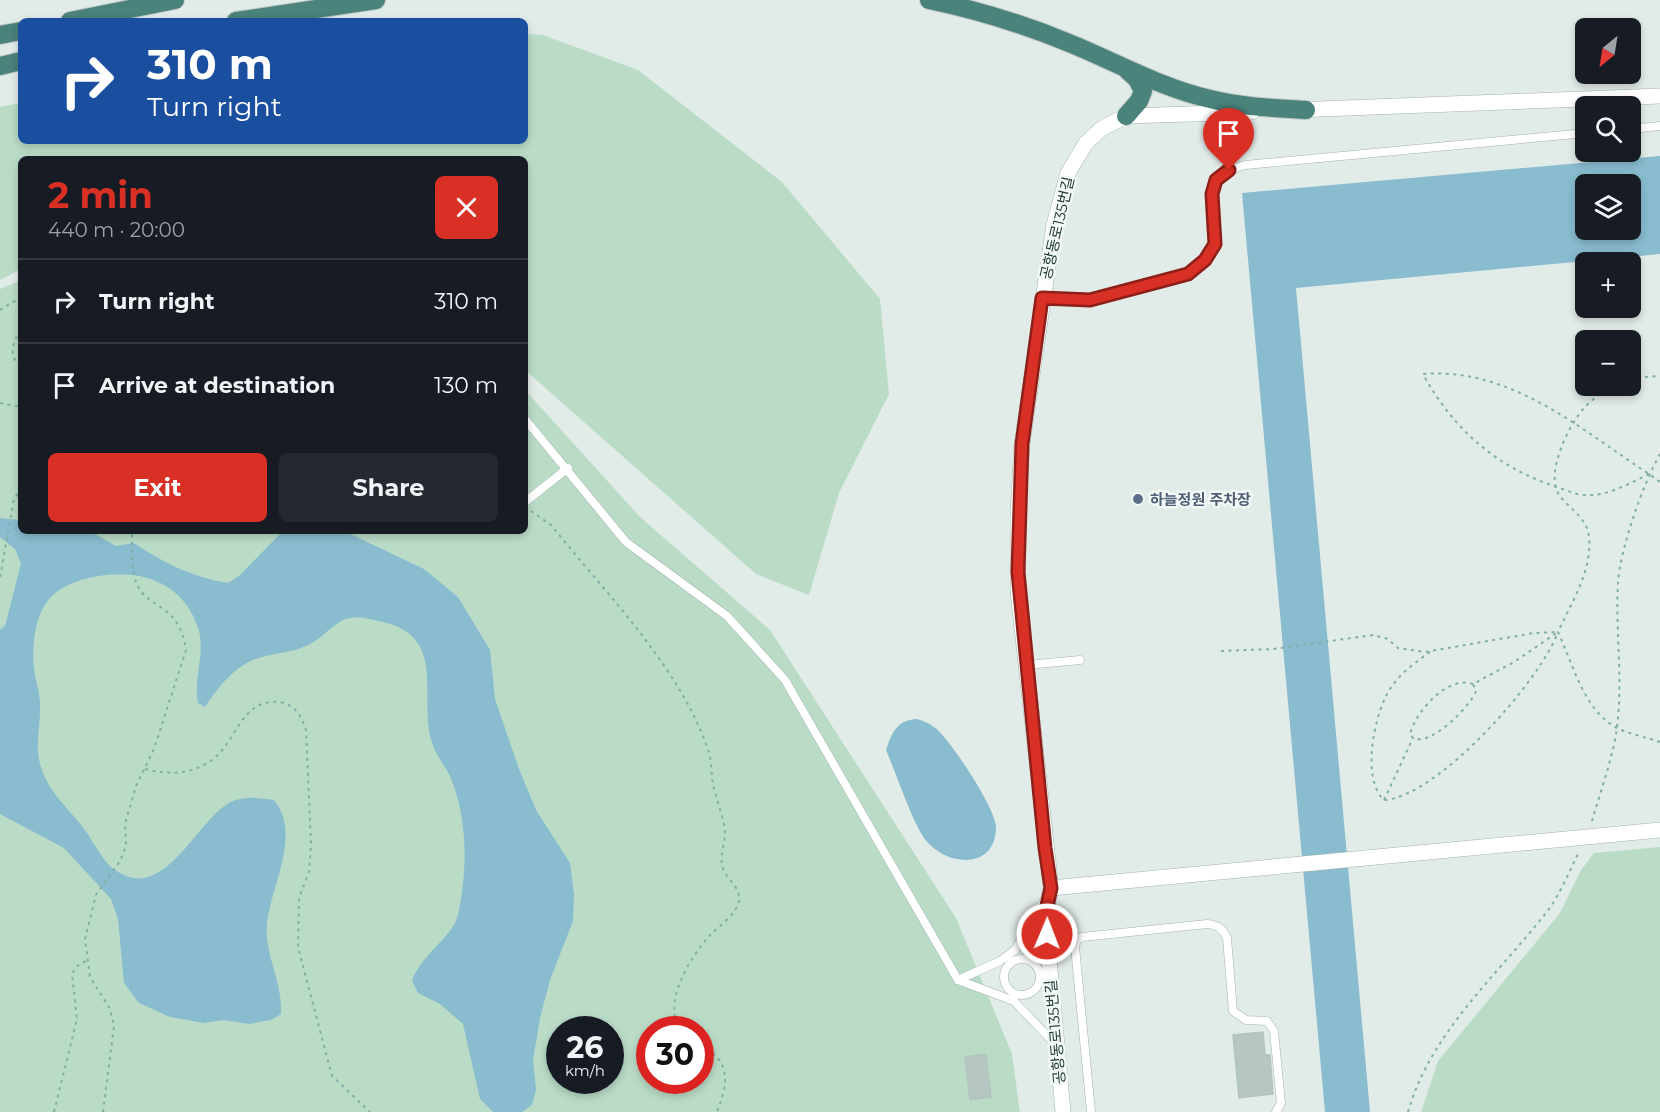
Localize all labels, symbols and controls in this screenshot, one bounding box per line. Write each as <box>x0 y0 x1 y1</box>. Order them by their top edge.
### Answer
north arrow <box>1575 18 1641 84</box>
map controls <box>1575 18 1641 396</box>
text: 310 m <box>147 38 273 90</box>
icon: right <box>48 42 126 120</box>
text: Turn right <box>147 90 282 123</box>
button: search <box>1575 96 1641 162</box>
pin <box>1203 108 1254 170</box>
icon: arrive <box>1212 117 1245 150</box>
text: 2 min <box>48 173 153 217</box>
button: layers <box>1575 174 1641 240</box>
street label: 공항동로135번길 <box>1036 175 1078 281</box>
button: close <box>435 176 498 239</box>
text: 440 m · 20:00 <box>48 218 185 242</box>
button: + <box>1575 252 1641 318</box>
icon: right <box>48 285 81 318</box>
text: Turn right <box>99 288 214 315</box>
text: 310 m <box>434 288 498 315</box>
button: − <box>1575 330 1641 396</box>
icon: arrive <box>48 369 81 402</box>
text: Arrive at destination <box>99 372 335 399</box>
text: 130 m <box>434 372 498 399</box>
button: Exit <box>48 453 267 522</box>
button: Share <box>279 453 498 522</box>
place label: 하늘정원 주차장 <box>1150 490 1251 509</box>
marker: 하늘정원 주차장 <box>1131 492 1145 506</box>
position arrow <box>1015 902 1079 966</box>
street label: 공항동로135번길 <box>1041 979 1069 1085</box>
speed limit sign: 30 <box>636 1016 714 1094</box>
text: 26 <box>567 1029 603 1066</box>
text: km/h <box>565 1061 605 1080</box>

